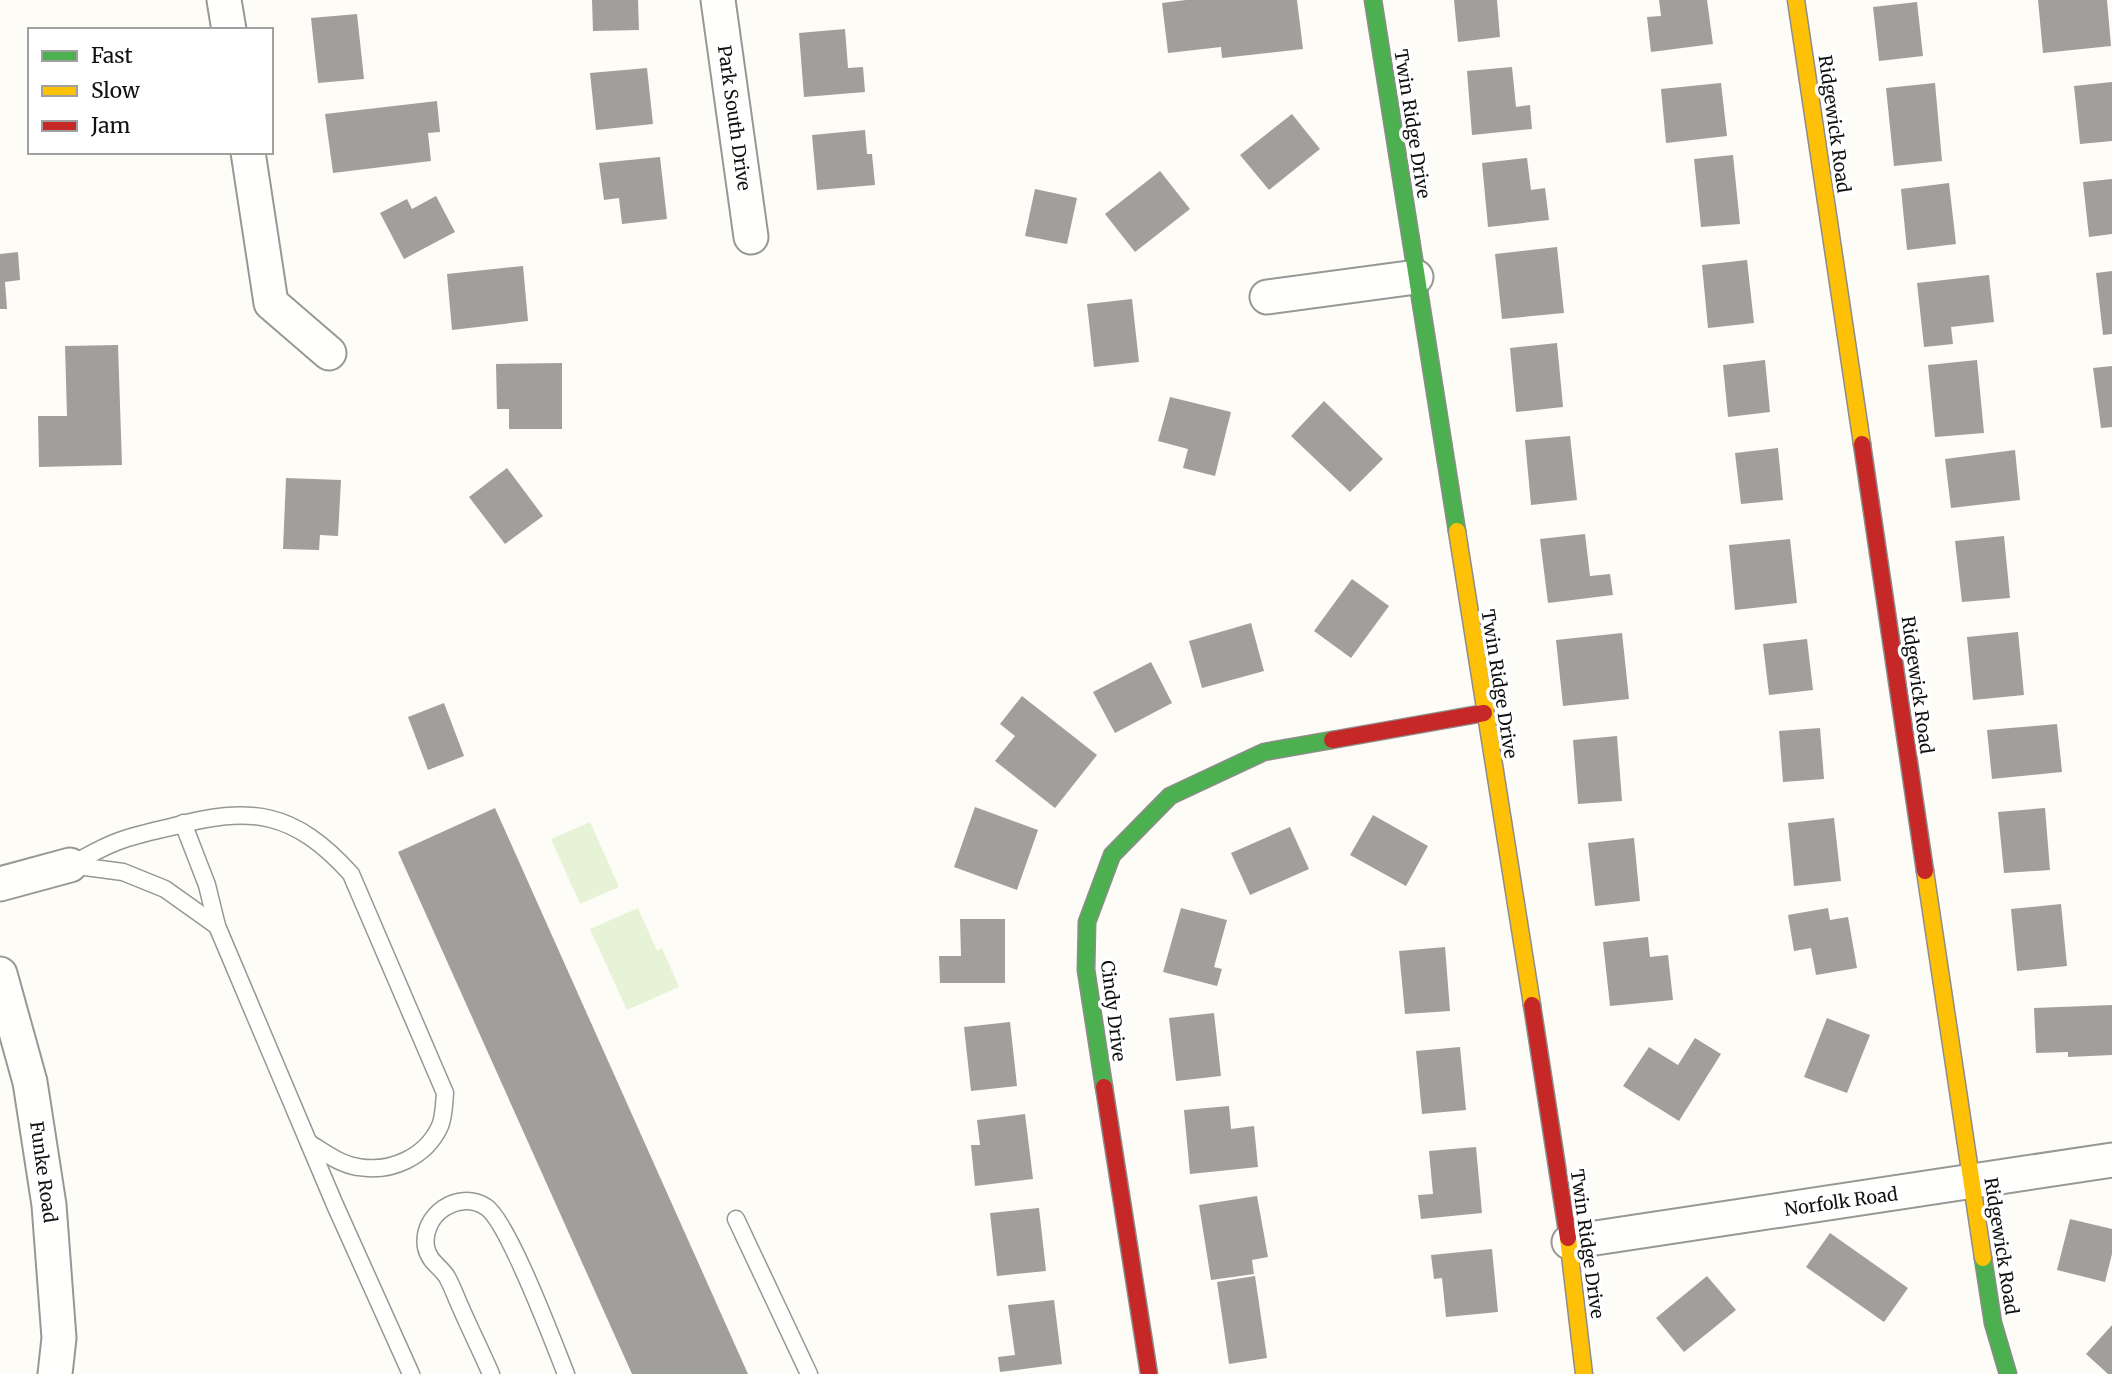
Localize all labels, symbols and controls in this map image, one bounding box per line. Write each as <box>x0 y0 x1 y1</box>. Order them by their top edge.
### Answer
legend <box>28 28 273 154</box>
text: Fast <box>91 42 133 69</box>
street label: Park South Drive <box>713 44 756 192</box>
street label: Twin Ridge Drive <box>1389 48 1436 200</box>
street label: Ridgewick Road <box>1813 54 1856 194</box>
text: Slow <box>91 77 140 104</box>
text: Jam <box>90 112 130 139</box>
street label: Twin Ridge Drive <box>1476 608 1523 760</box>
street label: Ridgewick Road <box>1896 615 1939 755</box>
street label: Cindy Drive <box>1096 959 1131 1063</box>
street label: Funke Road <box>25 1120 62 1224</box>
street label: Twin Ridge Drive <box>1566 1168 1609 1320</box>
street label: Ridgewick Road <box>1979 1176 2024 1316</box>
street label: Norfolk Road <box>1783 1182 1899 1221</box>

